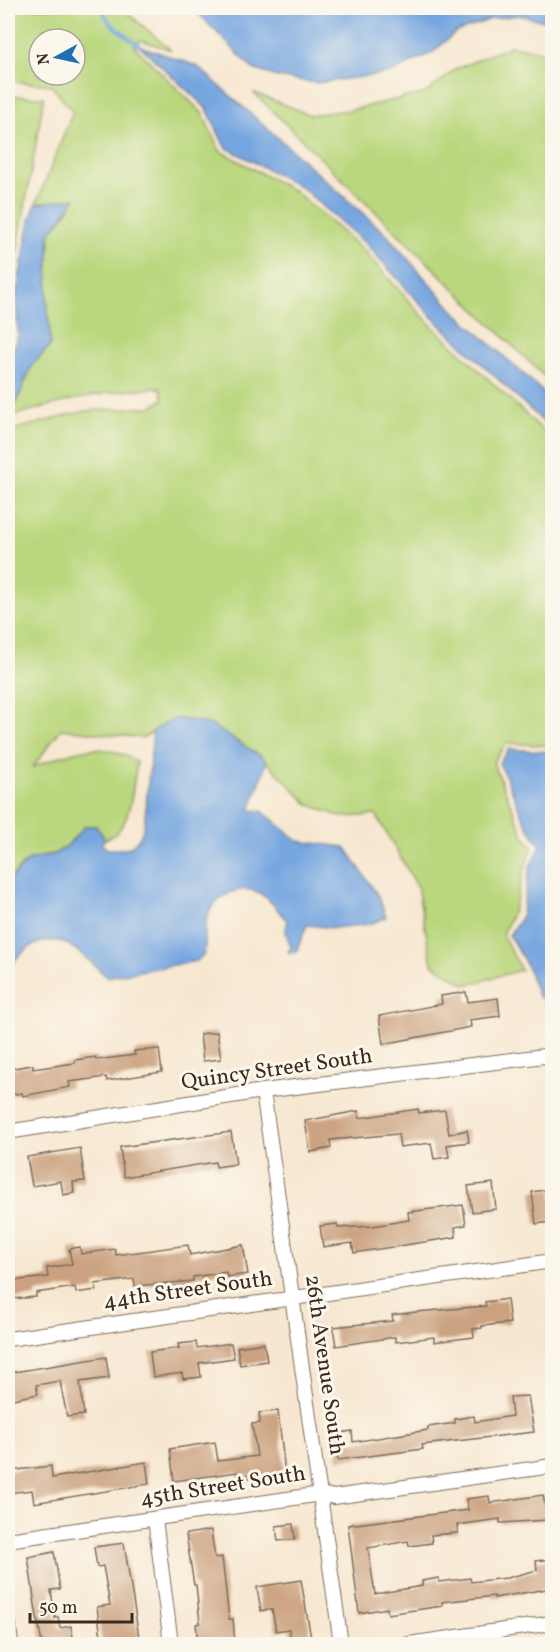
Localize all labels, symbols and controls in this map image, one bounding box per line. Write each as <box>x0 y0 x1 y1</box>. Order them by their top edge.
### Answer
north arrow <box>27 27 87 87</box>
text: N <box>32 51 56 66</box>
street label: Quincy Street South <box>179 1041 375 1099</box>
street label: 44th Street South <box>101 1264 275 1318</box>
street label: 26th Avenue South <box>296 1273 352 1457</box>
street label: 45th Street South <box>138 1459 308 1515</box>
scale bar <box>30 1586 132 1624</box>
text: 50 m <box>39 1596 78 1621</box>

